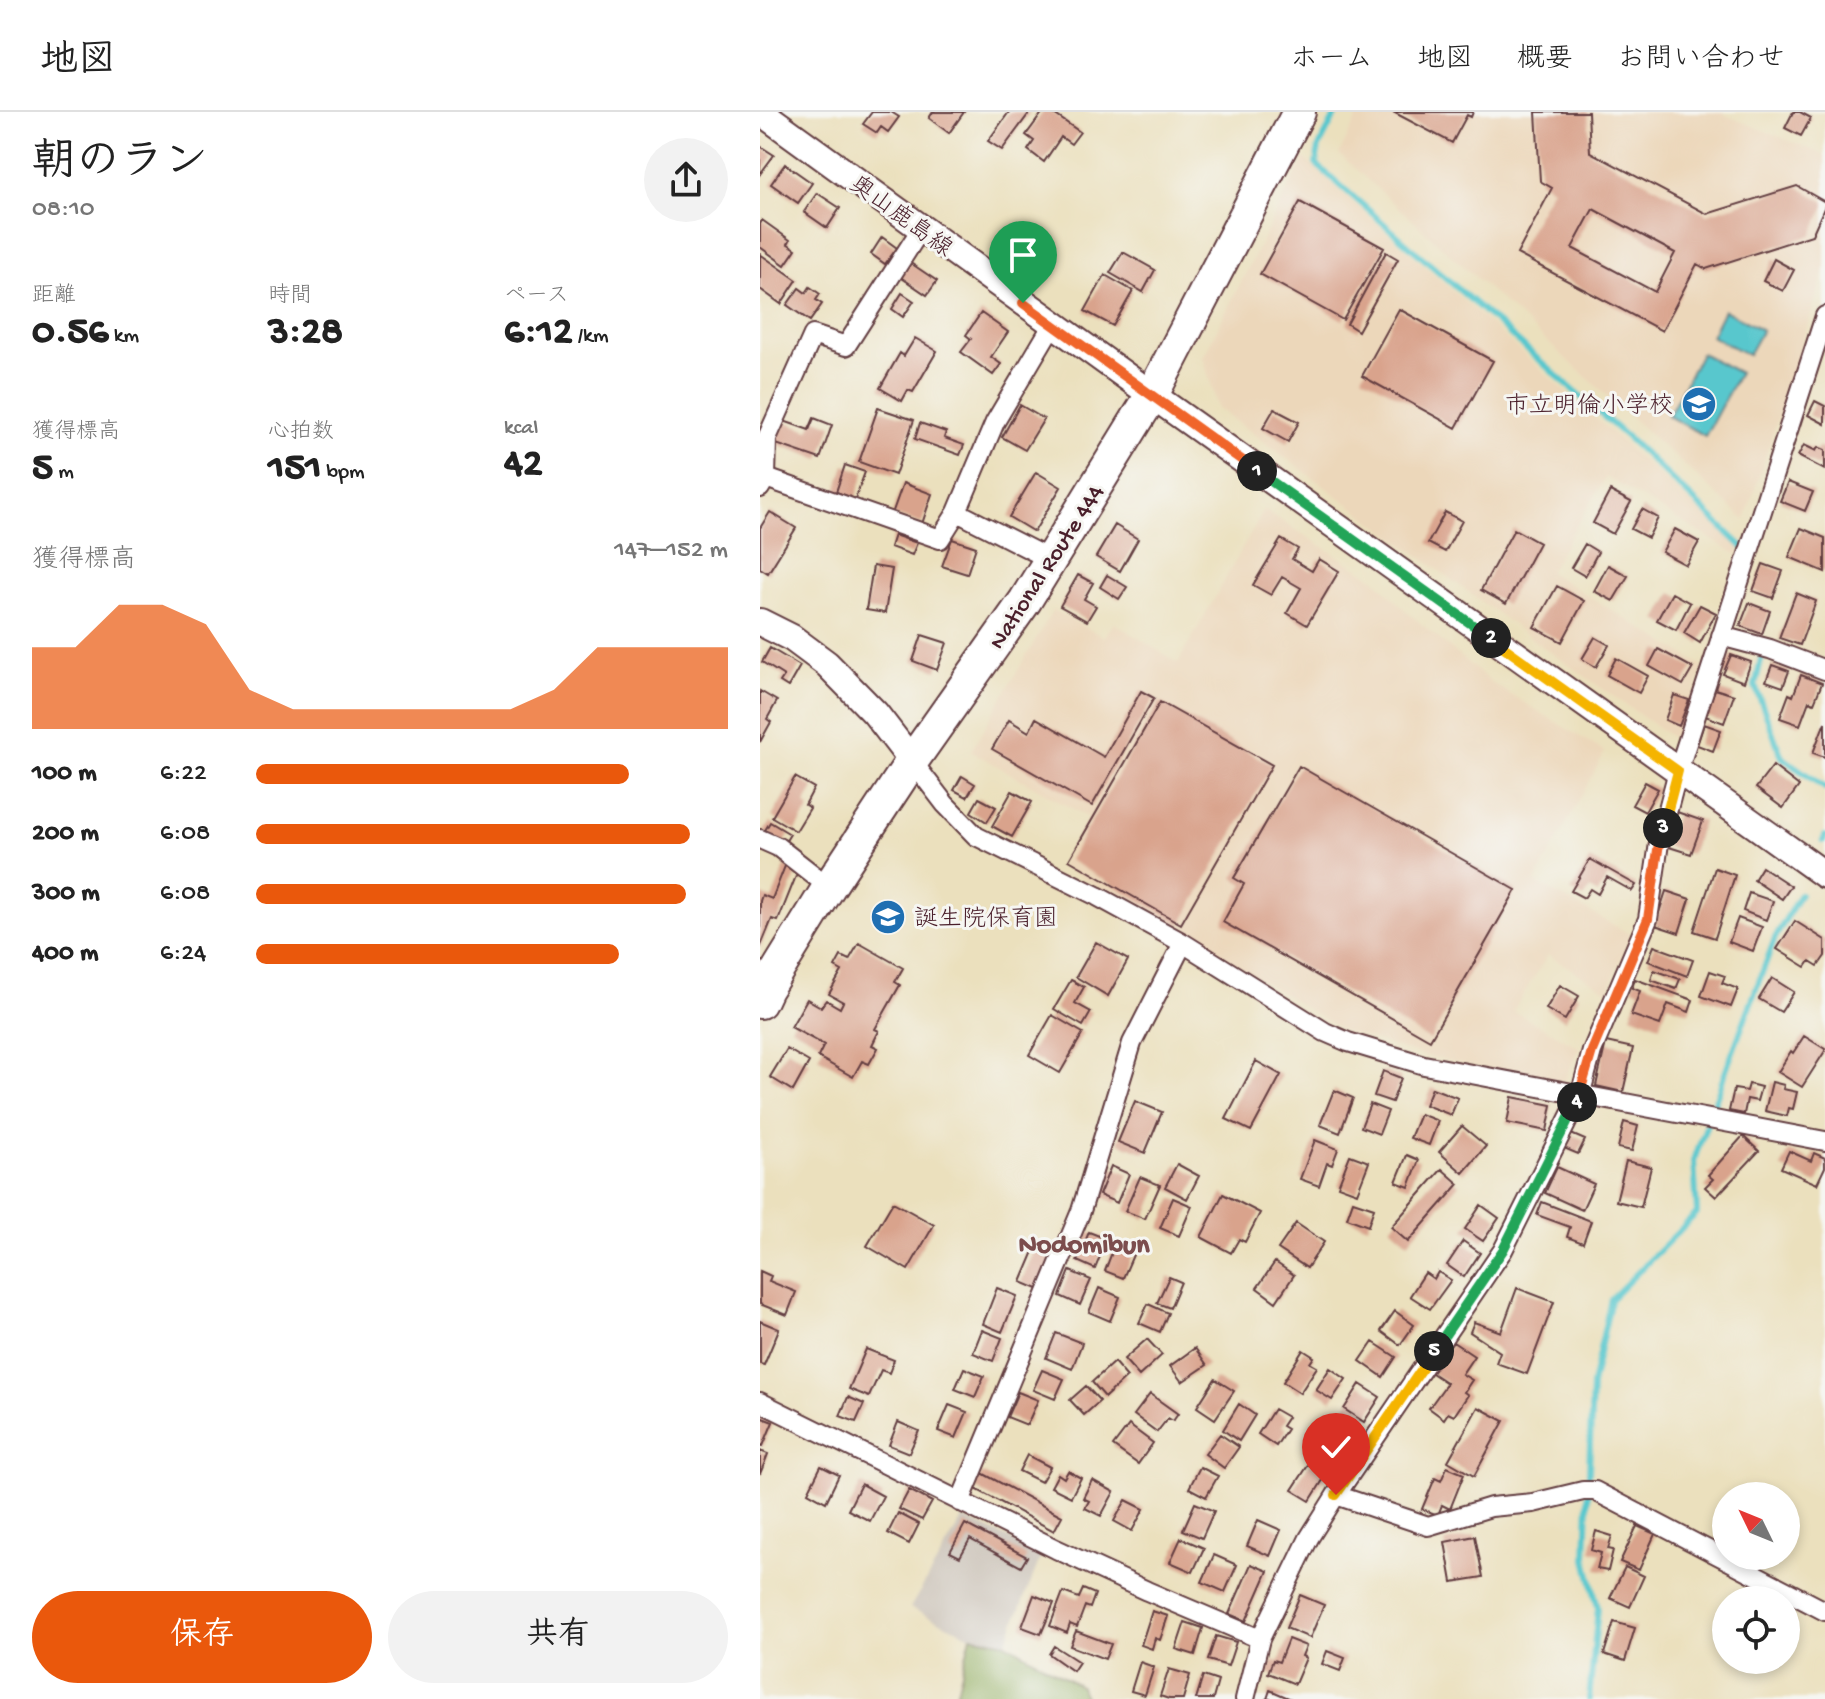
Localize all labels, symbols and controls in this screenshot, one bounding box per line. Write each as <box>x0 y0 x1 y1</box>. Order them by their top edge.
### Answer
text: 地図 <box>40 41 116 85</box>
text: ホーム <box>1290 44 1373 77</box>
text: 地図 <box>1417 44 1473 77</box>
text: 概要 <box>1517 44 1573 77</box>
text: お問い合わせ <box>1617 44 1785 77</box>
button: share <box>644 138 728 222</box>
text: 朝のラン <box>32 139 208 191</box>
street label: 奥山鹿島線 <box>843 170 958 265</box>
text: 08:10 <box>32 195 94 226</box>
pin <box>989 221 1057 303</box>
icon: arrive <box>1001 233 1045 277</box>
text: 距離 <box>32 284 76 310</box>
text: 時間 <box>268 284 312 310</box>
text: ペース <box>504 284 569 310</box>
text: 0.56 <box>32 310 109 357</box>
text: 3:28 <box>268 310 343 357</box>
text: 6:12 <box>504 310 573 357</box>
text: km <box>109 324 139 350</box>
text: /km <box>573 324 609 350</box>
school or university icon: 市立明倫小学校 <box>1680 385 1718 423</box>
place label: 市立明倫小学校 <box>1505 392 1673 422</box>
text: kcal <box>504 416 538 442</box>
text: 獲得標高 <box>32 420 120 446</box>
text: 心拍数 <box>268 420 334 446</box>
text: 42 <box>504 442 543 489</box>
text: 5 <box>32 446 53 493</box>
text: 151 <box>268 446 321 493</box>
pin: 1 <box>1237 451 1277 491</box>
text: 1 <box>1253 458 1261 484</box>
text: m <box>53 460 74 486</box>
text: bpm <box>321 460 365 486</box>
street label: National Route 444 <box>984 480 1112 656</box>
text: 147–152 m <box>614 536 728 567</box>
text: 獲得標高 <box>32 546 136 577</box>
pin: 2 <box>1471 618 1511 658</box>
text: 2 <box>1486 625 1496 651</box>
text: 100 m <box>32 759 97 790</box>
text: 6:22 <box>160 759 207 790</box>
pin: 3 <box>1643 808 1683 848</box>
text: 3 <box>1657 815 1669 841</box>
text: 200 m <box>32 819 99 850</box>
text: 6:08 <box>160 819 210 850</box>
text: 300 m <box>32 879 100 910</box>
text: 6:08 <box>160 879 210 910</box>
school or university icon: 誕生院保育園 <box>869 898 907 936</box>
place label: 誕生院保育園 <box>914 905 1058 935</box>
text: 400 m <box>32 939 98 970</box>
text: 6:24 <box>160 939 206 970</box>
pin: 4 <box>1557 1082 1597 1122</box>
text: 4 <box>1572 1089 1582 1115</box>
district label: Nodomibun <box>1019 1230 1150 1263</box>
pin: 5 <box>1414 1331 1454 1371</box>
text: 5 <box>1428 1338 1440 1364</box>
pin <box>1302 1413 1370 1495</box>
icon: check <box>1314 1425 1358 1469</box>
north arrow <box>1712 1482 1800 1570</box>
map controls <box>1712 1482 1800 1674</box>
button: locate <box>1712 1586 1800 1674</box>
button: 保存 <box>32 1591 372 1683</box>
button: 共有 <box>388 1591 728 1683</box>

